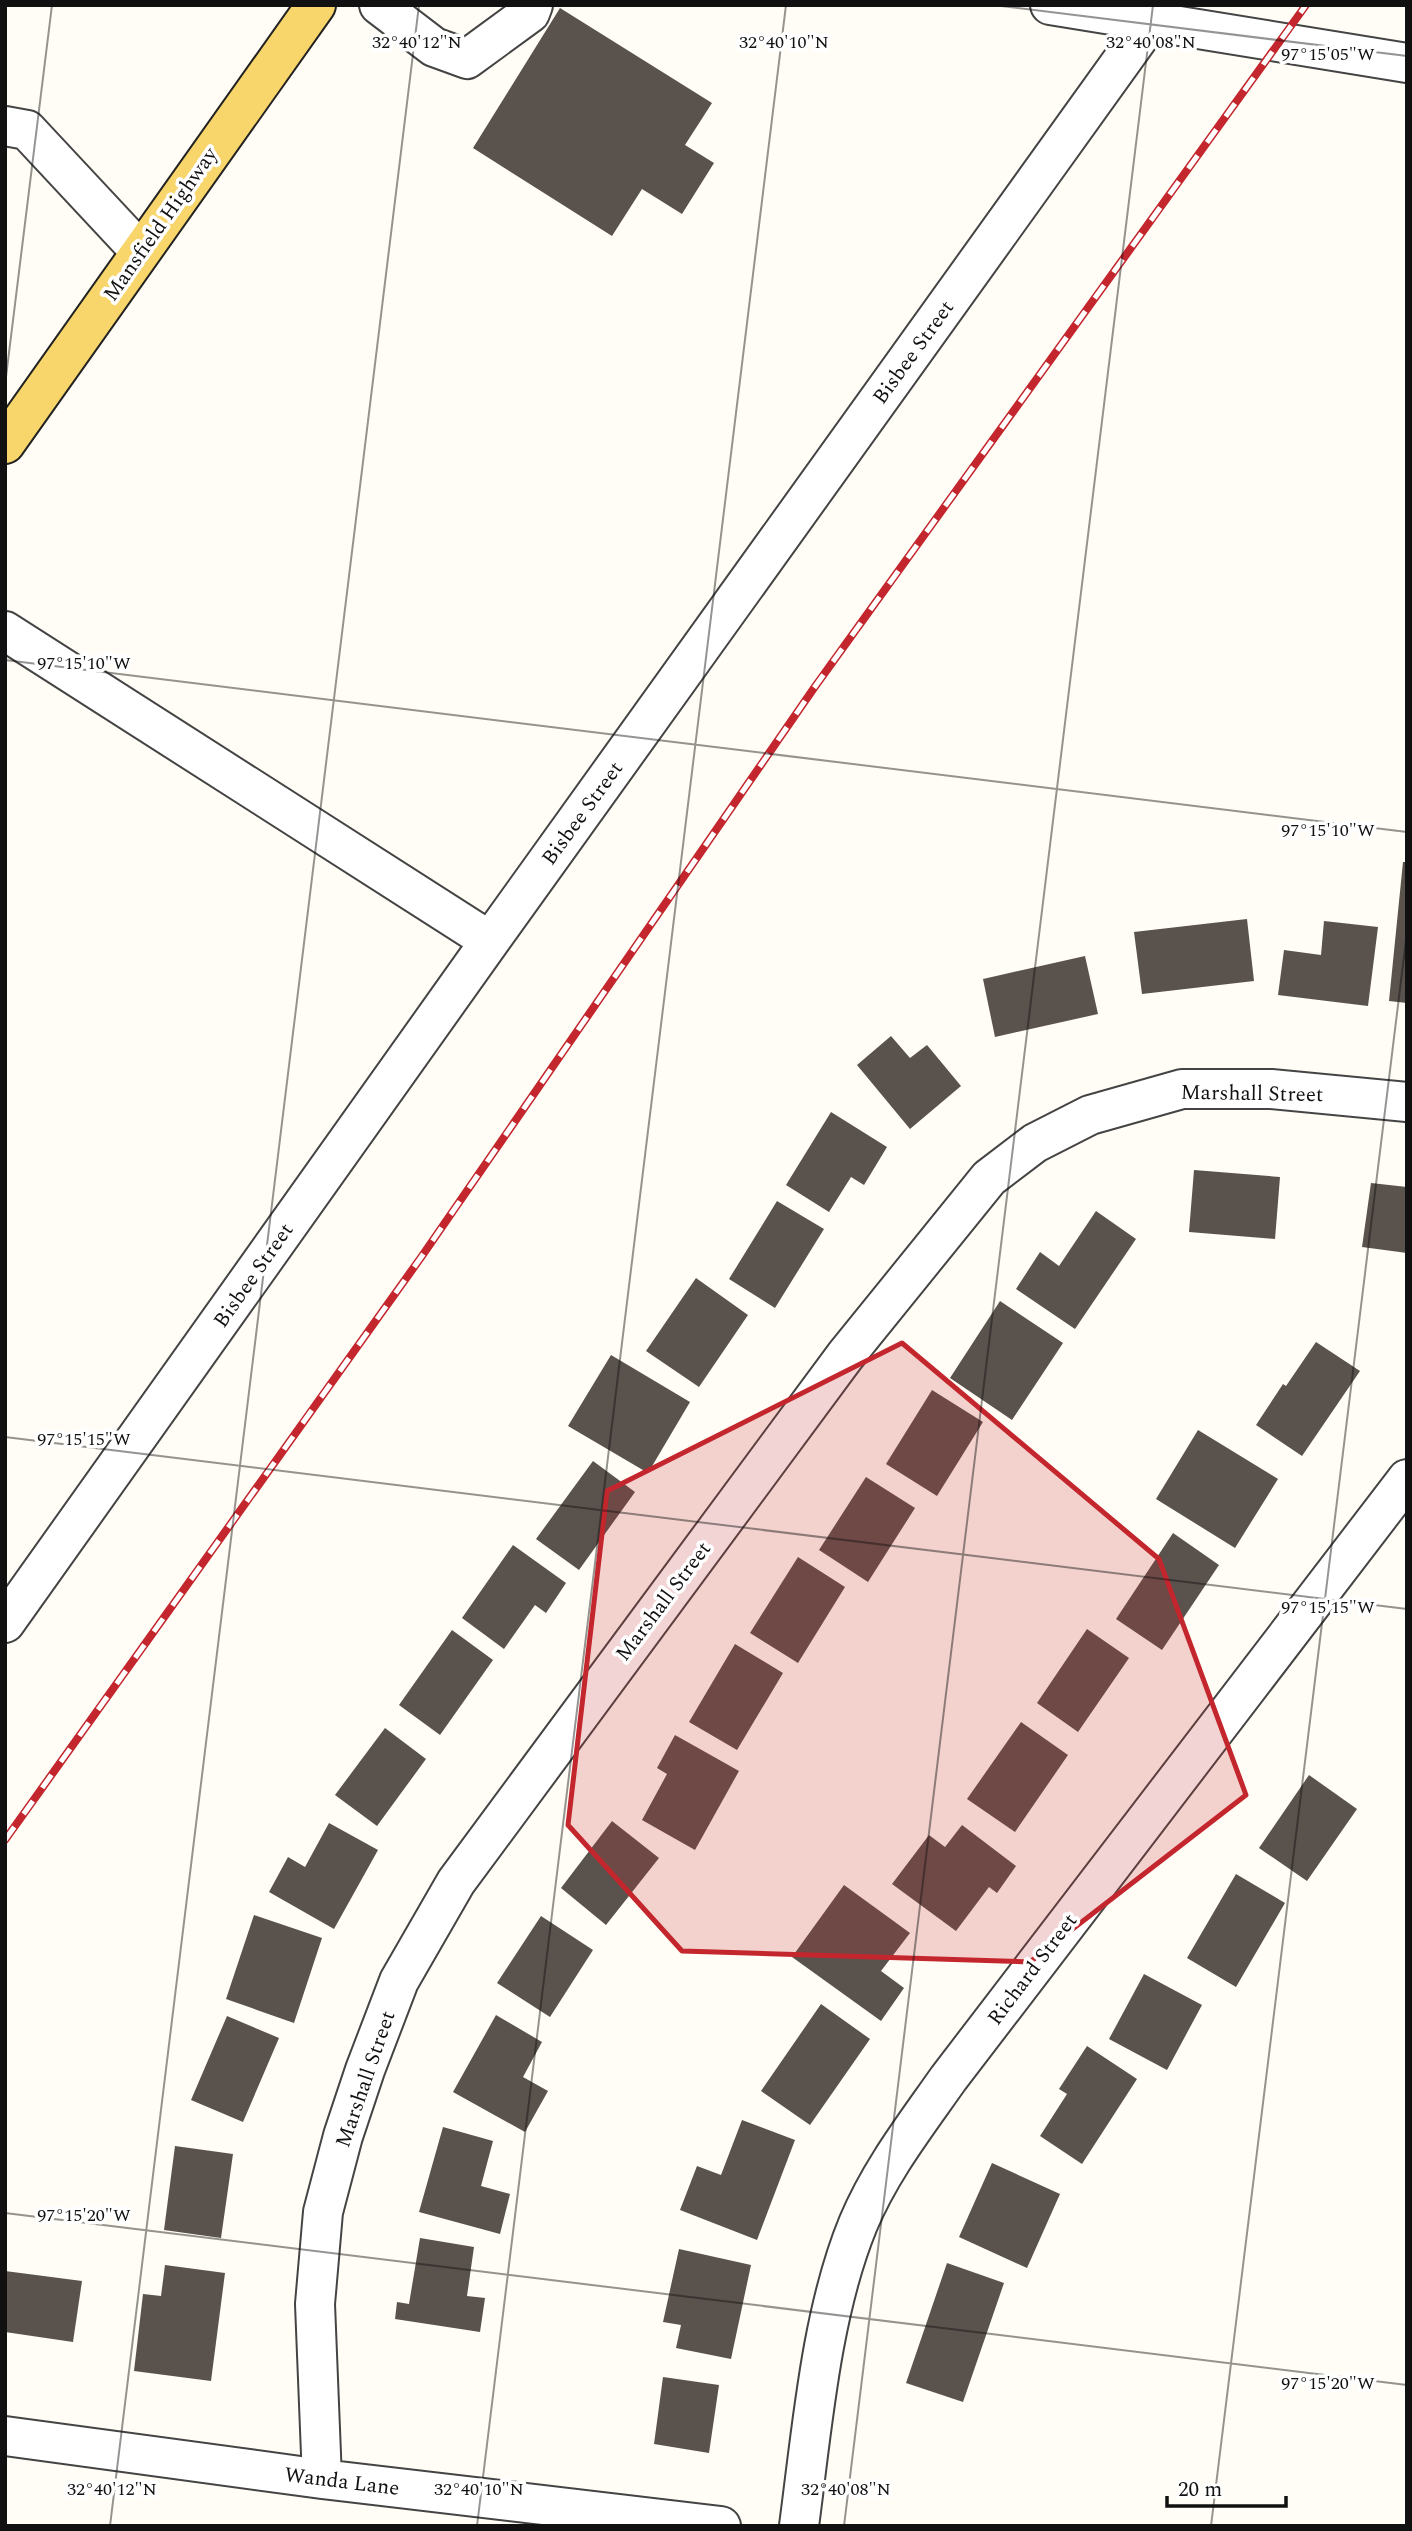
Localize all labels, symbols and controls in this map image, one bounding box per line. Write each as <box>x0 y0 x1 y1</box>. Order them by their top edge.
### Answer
text: 32°40'12"N <box>372 29 462 56</box>
text: 32°40'10"N <box>739 29 829 56</box>
text: 32°40'08"N <box>1106 29 1196 56</box>
text: 97°15'05"W <box>1281 41 1375 68</box>
street label: Mansfield Highway <box>96 140 227 308</box>
street label: Bisbee Street <box>865 294 963 411</box>
text: 97°15'10"W <box>37 650 131 677</box>
street label: Bisbee Street <box>534 755 632 872</box>
text: 97°15'10"W <box>1281 817 1375 844</box>
street label: Marshall Street <box>1180 1077 1324 1111</box>
street label: Bisbee Street <box>206 1217 302 1335</box>
text: 97°15'15"W <box>37 1426 131 1453</box>
street label: Marshall Street <box>608 1535 720 1668</box>
text: 97°15'15"W <box>1281 1594 1375 1621</box>
street label: Richard Street <box>980 1907 1086 2032</box>
street label: Marshall Street <box>328 2007 404 2152</box>
text: 97°15'20"W <box>37 2202 131 2229</box>
text: 97°15'20"W <box>1281 2370 1375 2397</box>
street label: Wanda Lane <box>282 2459 401 2505</box>
scale bar <box>1167 2464 1286 2508</box>
text: 20 m <box>1178 2474 1222 2506</box>
text: 32°40'12"N <box>67 2476 157 2503</box>
text: 32°40'10"N <box>434 2476 524 2503</box>
text: 32°40'08"N <box>801 2476 891 2503</box>

